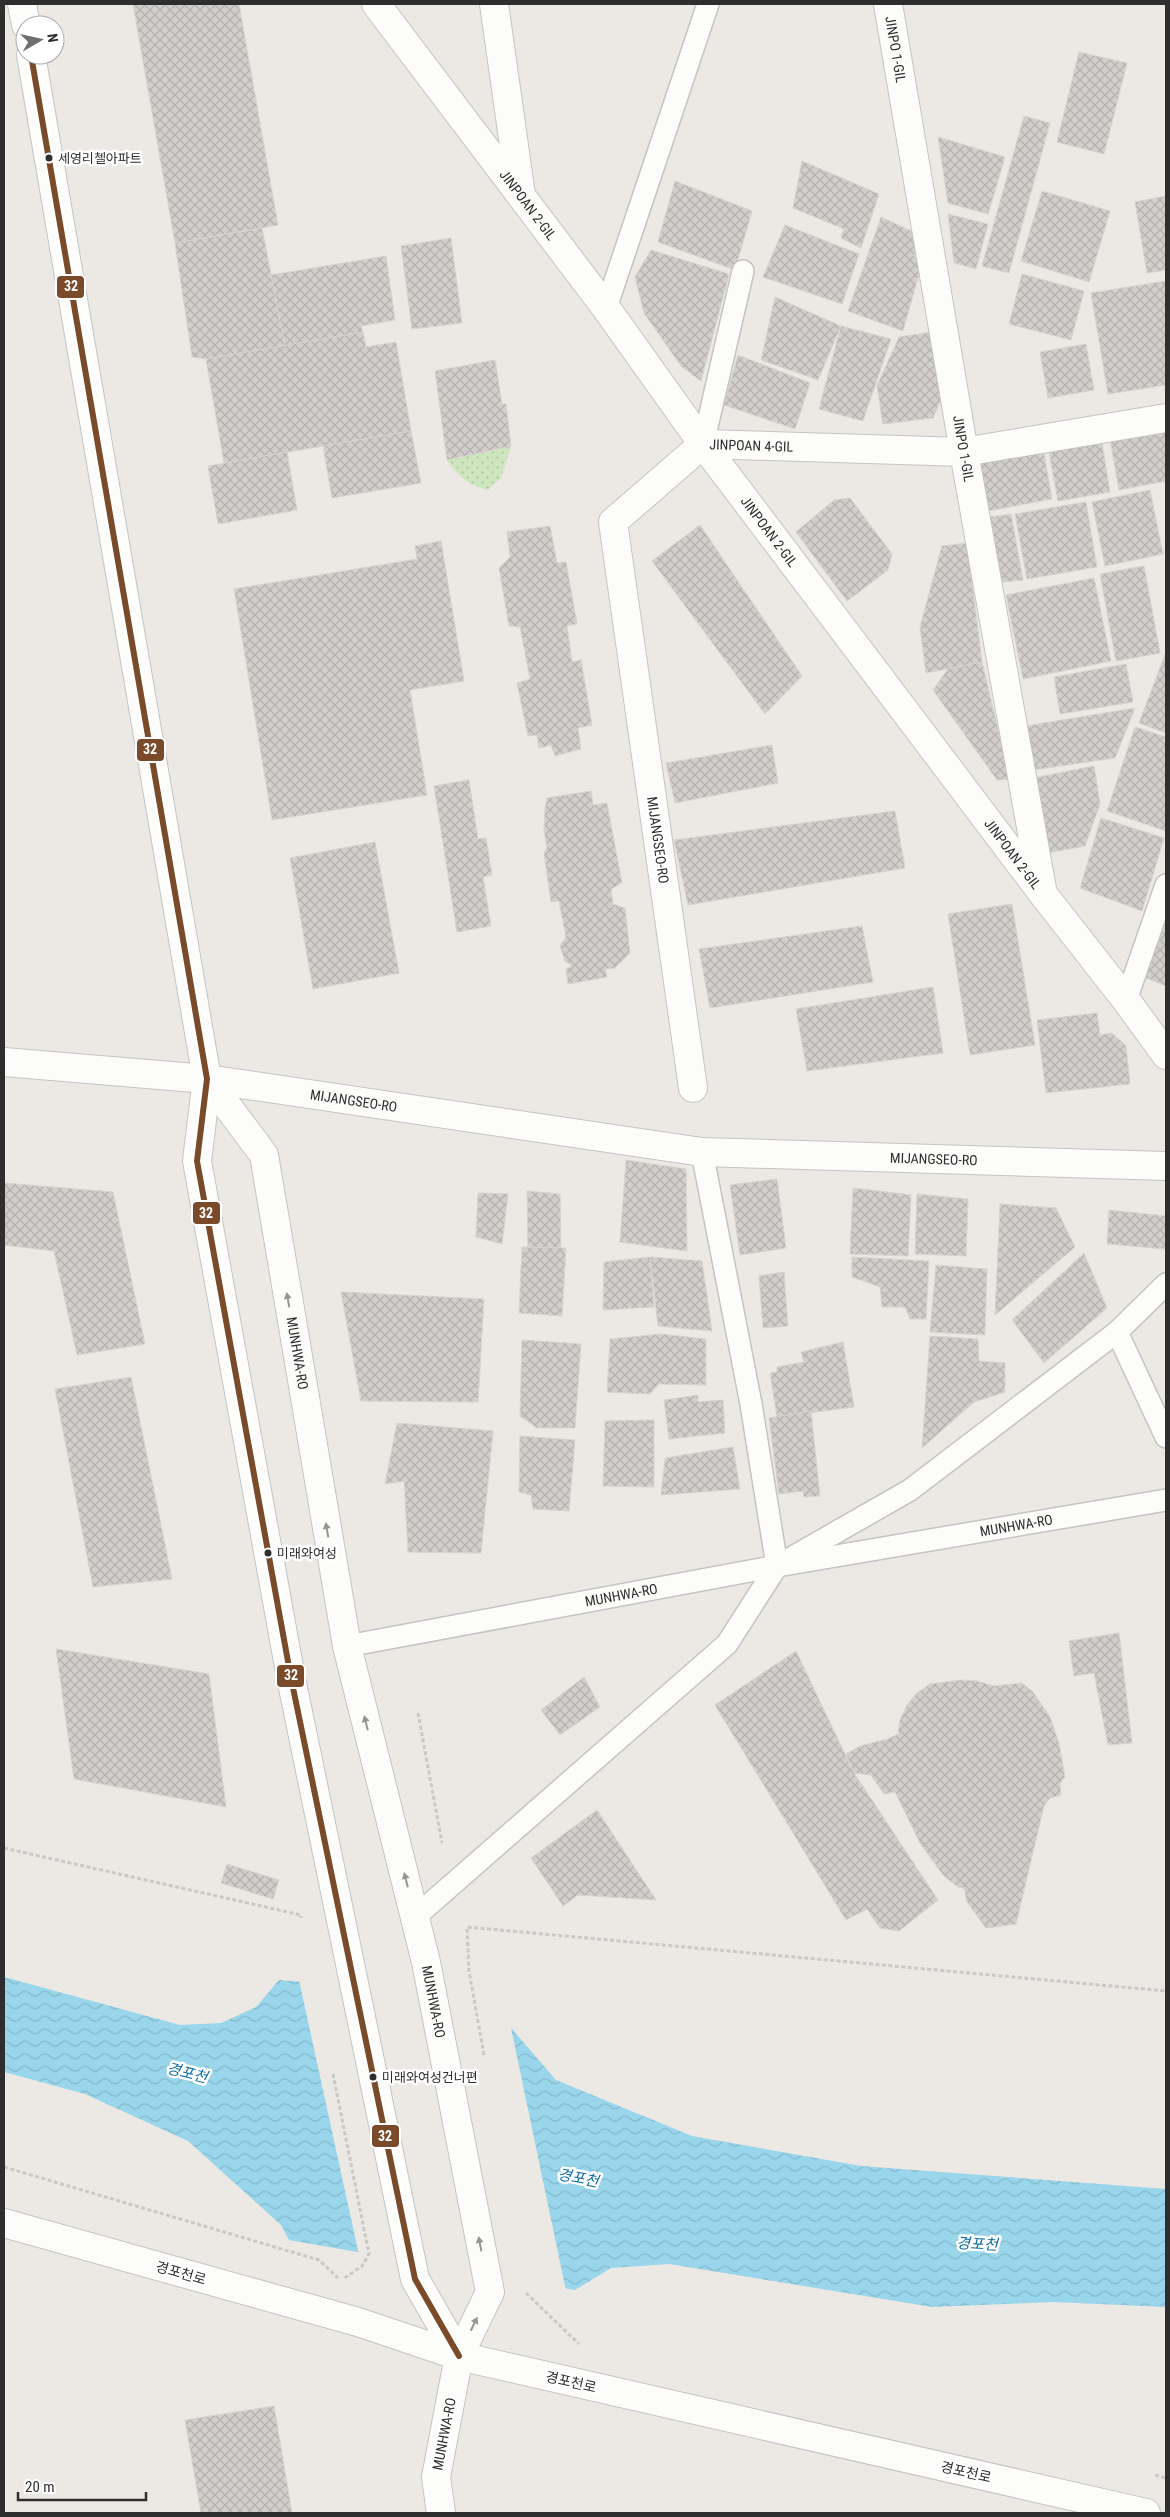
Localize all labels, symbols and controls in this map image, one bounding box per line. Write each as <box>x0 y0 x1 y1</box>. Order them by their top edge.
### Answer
north arrow <box>15 15 65 65</box>
street label: JINPO 1-GIL <box>882 15 909 84</box>
text: N <box>44 32 61 43</box>
place label: 세영리첼아파트 <box>58 151 142 166</box>
marker: 세영리첼아파트 <box>44 153 54 163</box>
street label: JINPOAN 2-GIL <box>496 167 560 243</box>
line badge: 32 <box>56 275 85 299</box>
text: 32 <box>64 278 78 294</box>
street label: JINPO 1-GIL <box>950 414 977 483</box>
street label: JINPOAN 4-GIL <box>709 436 794 455</box>
street label: JINPOAN 2-GIL <box>738 493 801 570</box>
line badge: 32 <box>136 738 165 762</box>
text: 32 <box>143 741 157 757</box>
street label: MIJANGSEO-RO <box>644 795 672 885</box>
street label: JINPOAN 2-GIL <box>981 816 1045 892</box>
street label: MIJANGSEO-RO <box>309 1086 398 1115</box>
street label: MIJANGSEO-RO <box>890 1150 978 1168</box>
line badge: 32 <box>192 1201 221 1225</box>
text: 32 <box>199 1205 213 1221</box>
one-way arrow <box>284 1292 292 1308</box>
street label: MUNHWA-RO <box>283 1316 312 1391</box>
street label: MUNHWA-RO <box>979 1511 1054 1539</box>
one-way arrow <box>323 1521 331 1537</box>
place label: 미래와여성 <box>277 1546 337 1561</box>
marker: 미래와여성 <box>263 1548 273 1558</box>
street label: MUNHWA-RO <box>584 1580 659 1610</box>
line badge: 32 <box>276 1664 305 1688</box>
text: 32 <box>284 1667 298 1683</box>
one-way arrow <box>362 1715 370 1730</box>
one-way arrow <box>402 1873 410 1888</box>
street label: MUNHWA-RO <box>419 1964 449 2039</box>
water label: 경포천 <box>165 2059 211 2087</box>
place label: 미래와여성건너편 <box>382 2070 478 2085</box>
marker: 미래와여성건너편 <box>368 2072 378 2082</box>
line badge: 32 <box>371 2124 400 2148</box>
text: 32 <box>378 2128 392 2144</box>
water label: 경포천 <box>556 2165 602 2191</box>
water label: 경포천 <box>956 2234 1000 2254</box>
one-way arrow <box>476 2235 484 2251</box>
street label: 경포천로 <box>154 2258 208 2288</box>
one-way arrow <box>471 2317 479 2331</box>
street label: 경포천로 <box>544 2368 598 2396</box>
street label: MUNHWA-RO <box>429 2396 459 2472</box>
street label: 경포천로 <box>939 2458 993 2486</box>
scale bar <box>18 2470 145 2502</box>
text: 20 m <box>25 2478 55 2496</box>

